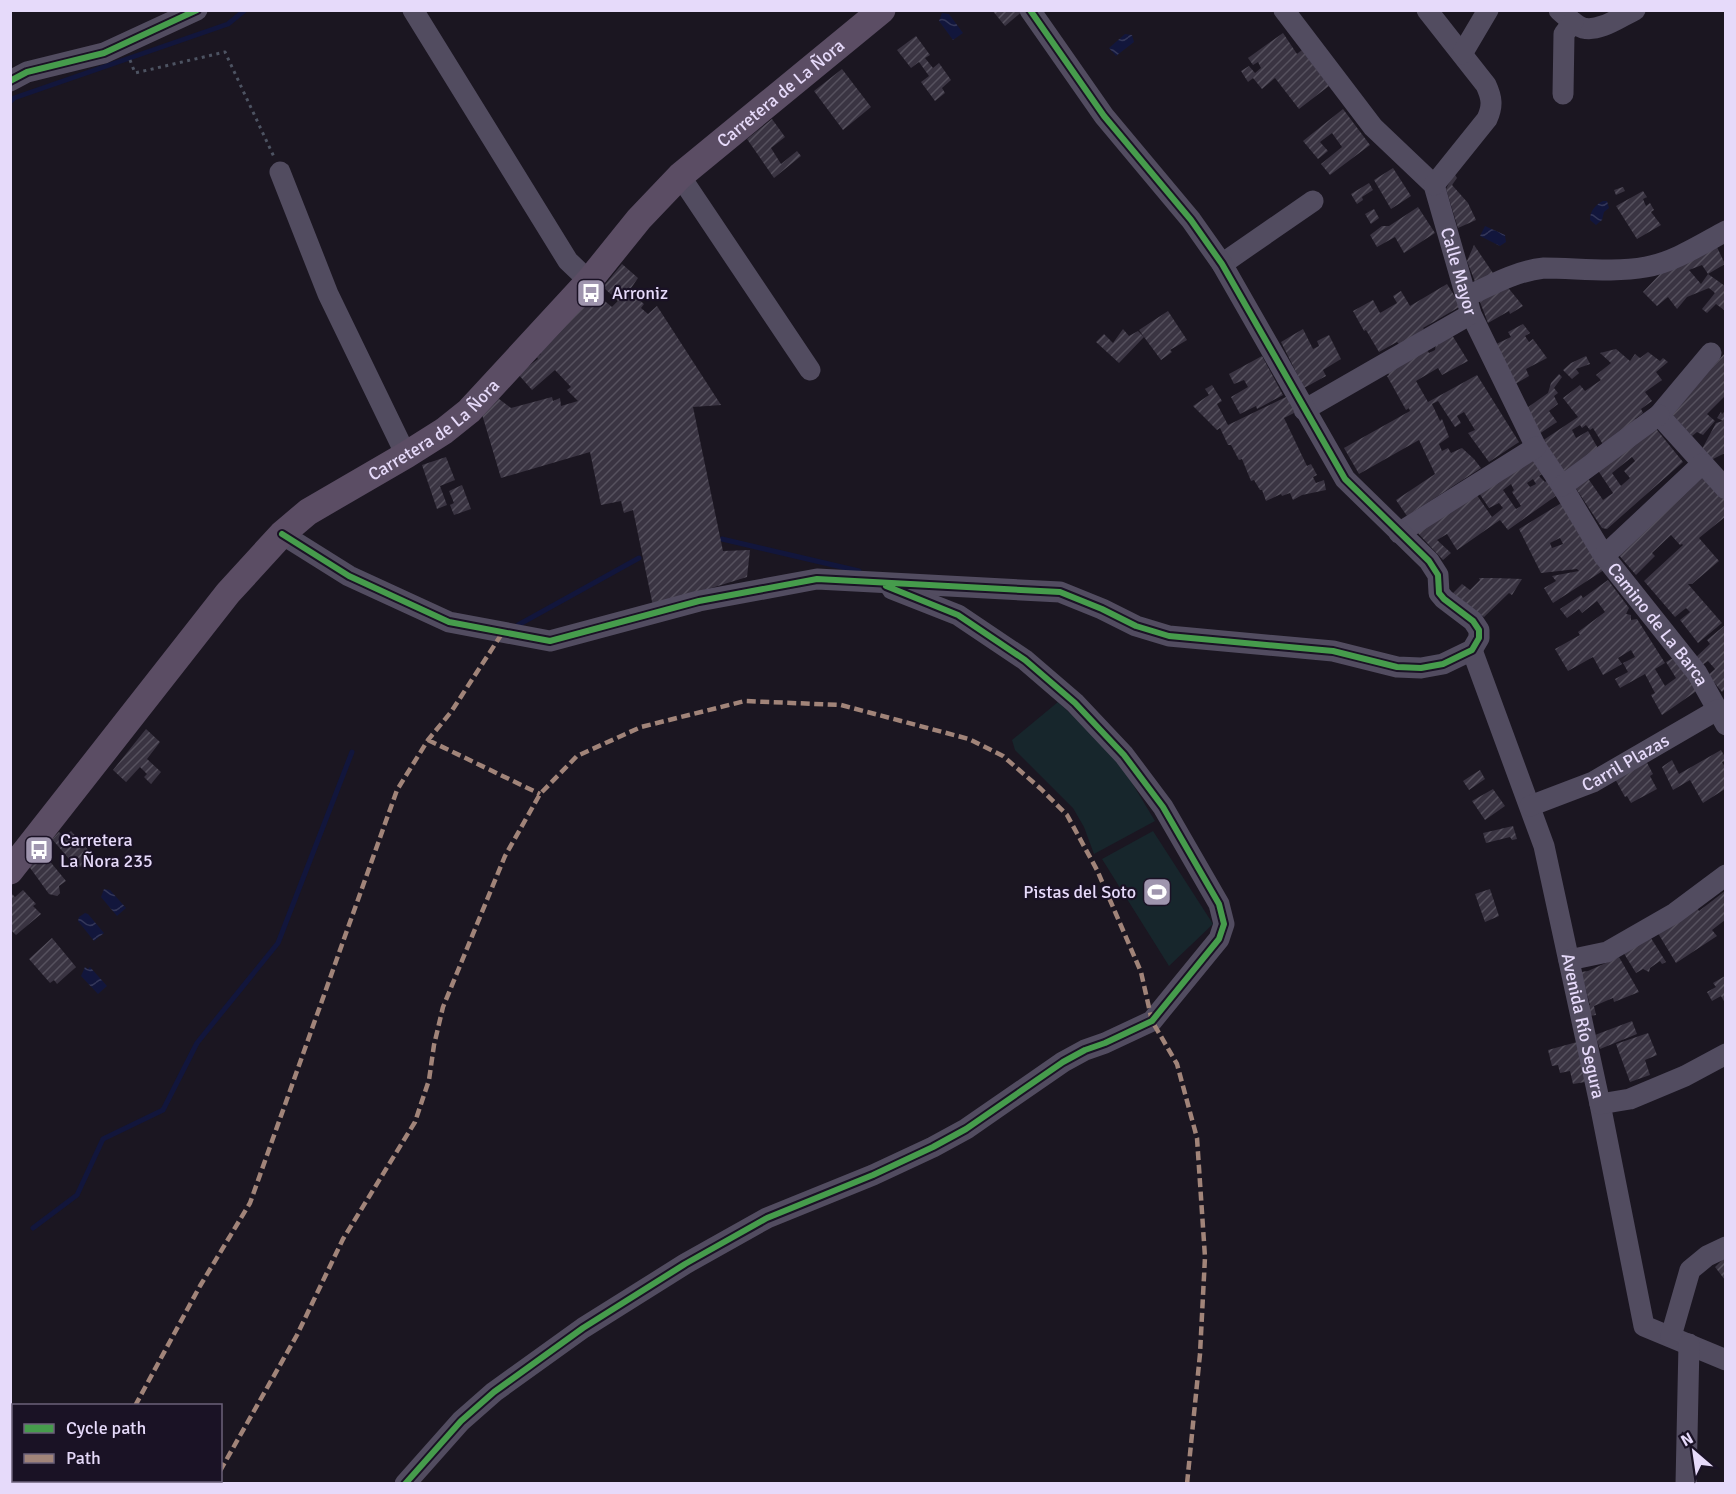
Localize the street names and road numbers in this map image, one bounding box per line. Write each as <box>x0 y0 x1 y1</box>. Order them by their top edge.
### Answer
street label: Carretera de La Ñora <box>712 34 849 152</box>
street label: Calle Mayor <box>1436 225 1482 318</box>
street label: Carretera de La Ñora <box>364 374 504 486</box>
street label: Camino de La Barca <box>1603 558 1713 690</box>
street label: Carril Plazas <box>1579 729 1673 796</box>
street label: Avenida Río Segura <box>1557 951 1610 1101</box>

